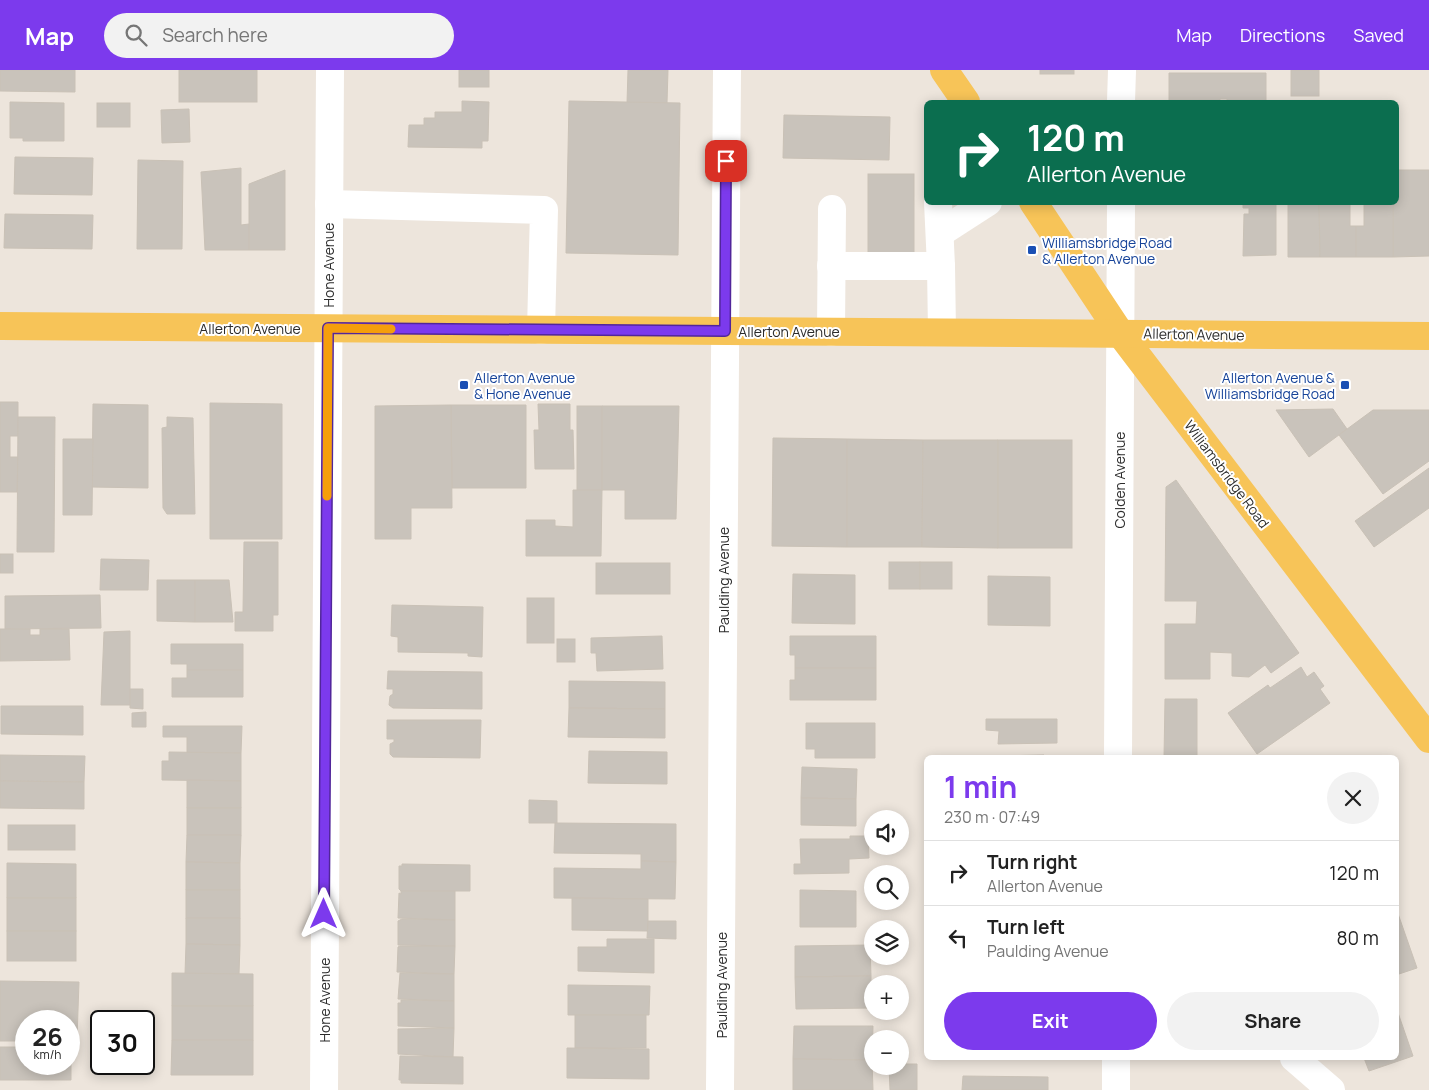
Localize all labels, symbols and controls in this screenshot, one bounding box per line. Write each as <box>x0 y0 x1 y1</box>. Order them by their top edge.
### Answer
search box <box>104 13 454 58</box>
text: Map <box>25 19 74 52</box>
icon: search <box>122 21 150 49</box>
text: Search here <box>162 22 268 48</box>
text: Map <box>1176 23 1212 47</box>
text: Directions <box>1240 23 1325 47</box>
text: Saved <box>1353 23 1404 47</box>
text: 120 m <box>1027 114 1125 162</box>
icon: right <box>944 120 1009 185</box>
pin <box>705 140 747 182</box>
icon: arrive <box>712 147 740 175</box>
text: Allerton Avenue <box>1027 159 1186 189</box>
street label: Hone Avenue <box>319 222 338 308</box>
place label: Williamsbridge Road & Allerton Avenue <box>1042 233 1172 268</box>
marker: Williamsbridge Road & Allerton Avenue <box>1026 244 1038 256</box>
street label: Allerton Avenue <box>199 319 301 338</box>
street label: Allerton Avenue <box>738 322 840 341</box>
street label: Allerton Avenue <box>1143 324 1245 344</box>
place label: Allerton Avenue & Hone Avenue <box>474 368 575 403</box>
place label: Allerton Avenue & Williamsbridge Road <box>1205 368 1335 403</box>
marker: Allerton Avenue & Hone Avenue <box>458 379 470 391</box>
marker: Allerton Avenue & Williamsbridge Road <box>1339 379 1351 391</box>
street label: Williamsbridge Road <box>1180 416 1274 532</box>
street label: Colden Avenue <box>1110 432 1129 528</box>
street label: Paulding Avenue <box>714 527 733 633</box>
text: 1 min <box>944 766 1017 807</box>
button: close <box>1327 772 1379 824</box>
text: 230 m · 07:49 <box>944 806 1040 828</box>
map controls <box>864 810 909 1075</box>
button: sound <box>864 810 909 855</box>
text: Turn right <box>987 849 1077 875</box>
icon: right <box>944 859 972 887</box>
text: 120 m <box>1329 860 1379 886</box>
button: search <box>864 865 909 910</box>
text: Allerton Avenue <box>987 875 1103 897</box>
position arrow <box>297 887 349 939</box>
text: Turn left <box>987 914 1065 940</box>
button: layers <box>864 920 909 965</box>
icon: left <box>944 924 972 952</box>
text: 80 m <box>1336 925 1379 951</box>
street label: Paulding Avenue <box>712 932 731 1038</box>
text: Paulding Avenue <box>987 940 1109 962</box>
street label: Hone Avenue <box>315 957 334 1043</box>
button: + <box>864 975 909 1020</box>
button: Exit <box>944 992 1157 1050</box>
button: Share <box>1167 992 1379 1050</box>
speed limit sign: 30 <box>90 1010 155 1075</box>
text: 26 <box>32 1019 63 1054</box>
button: − <box>864 1030 909 1075</box>
text: km/h <box>34 1046 61 1063</box>

